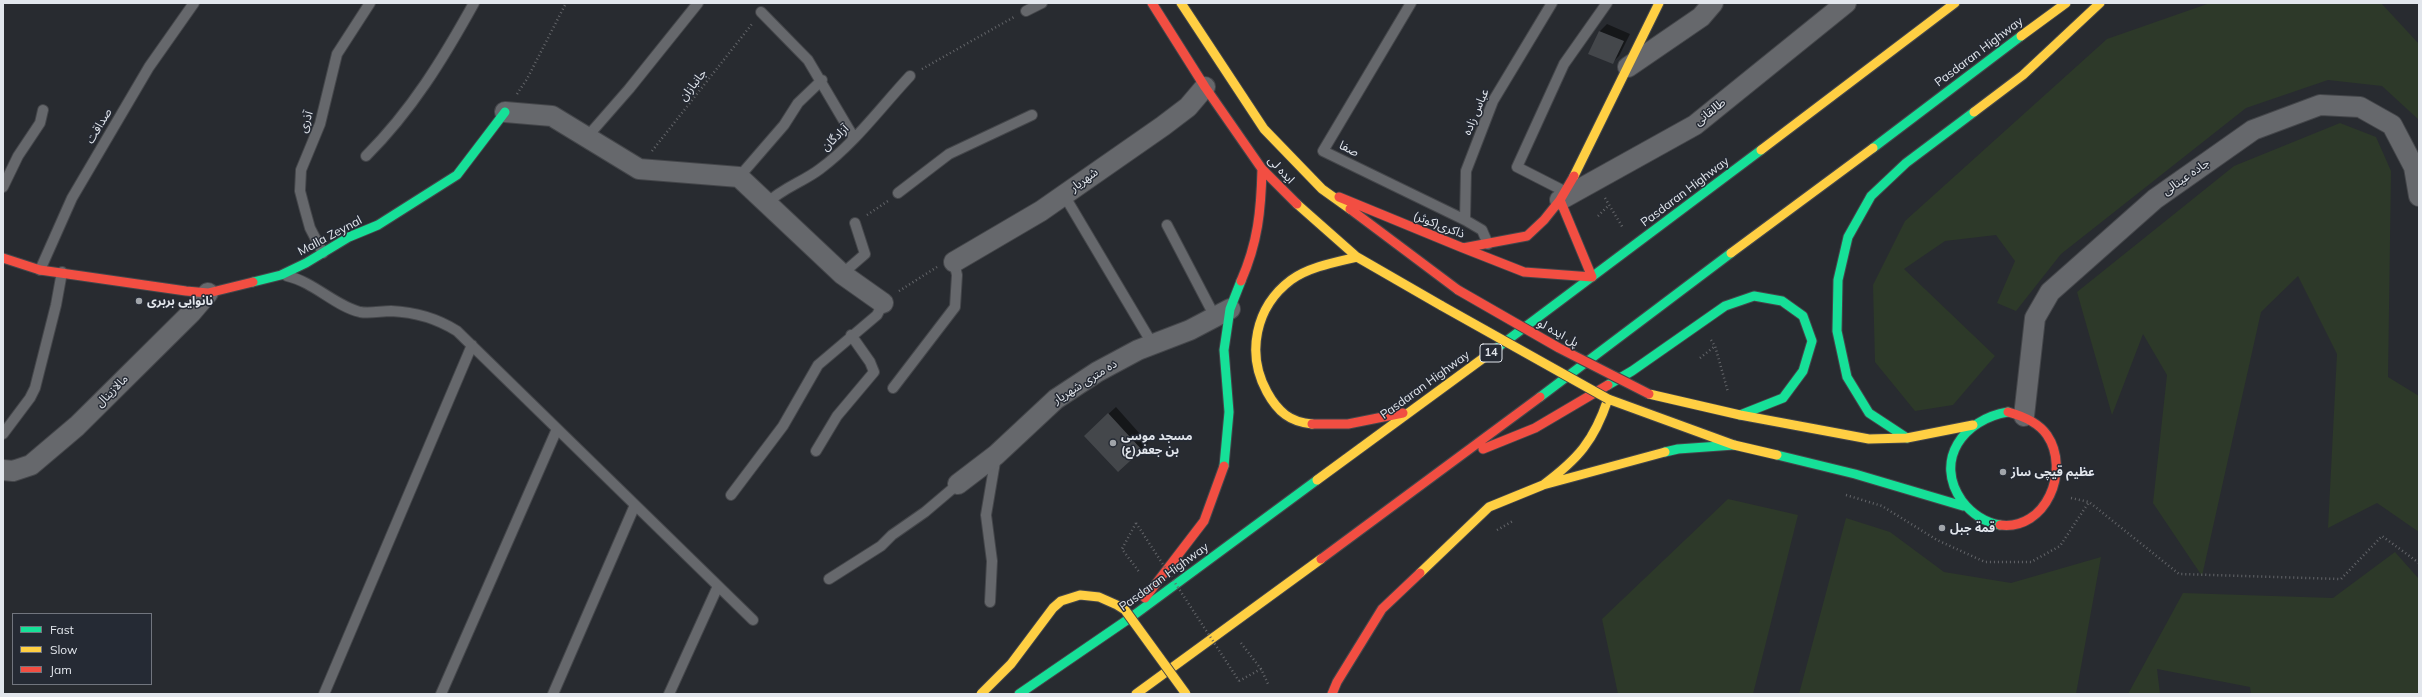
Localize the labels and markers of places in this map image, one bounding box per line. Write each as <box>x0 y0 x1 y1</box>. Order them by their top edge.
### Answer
place label: نانوایی بربری <box>147 294 213 308</box>
marker: نانوایی بربری <box>134 296 144 306</box>
place label: مسجد موسی بن جعفر(ع) <box>1121 429 1192 457</box>
marker: مسجد موسی بن جعفر(ع) <box>1108 438 1118 448</box>
place label: عظیم قیچی ساز <box>2011 465 2095 479</box>
marker: عظیم قیچی ساز <box>1998 467 2008 477</box>
place label: قمة جبل <box>1950 521 1995 535</box>
marker: قمة جبل <box>1937 523 1947 533</box>

